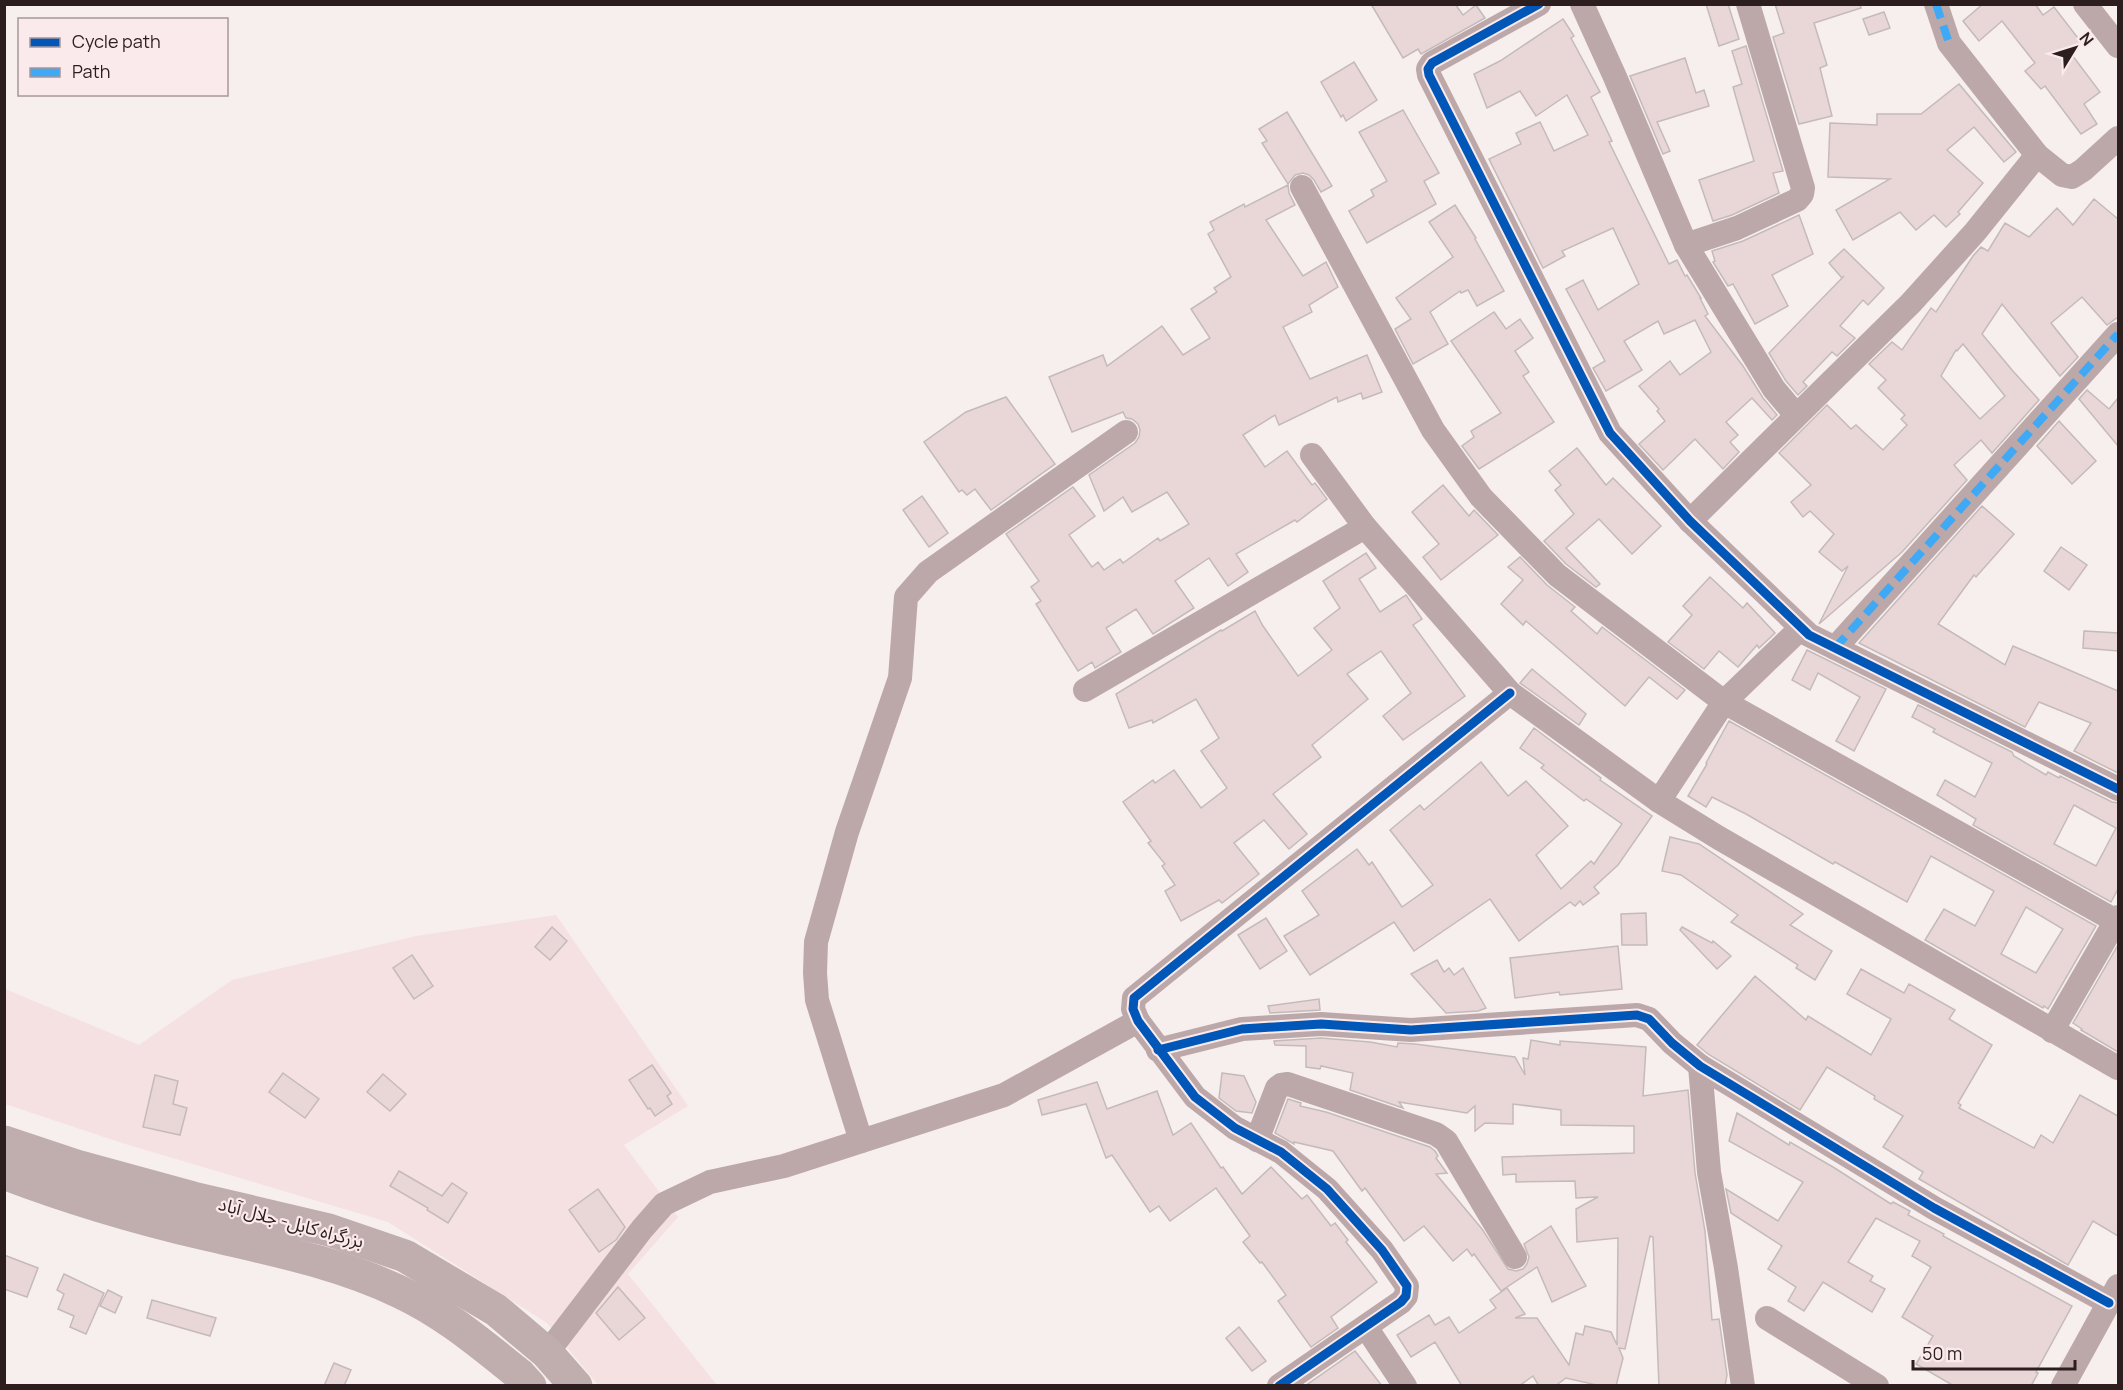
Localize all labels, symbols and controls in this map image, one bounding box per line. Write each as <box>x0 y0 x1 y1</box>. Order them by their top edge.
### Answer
legend <box>18 18 228 96</box>
north arrow <box>2045 18 2105 78</box>
text: N <box>2075 27 2099 50</box>
text: Cycle path <box>72 29 161 53</box>
text: Path <box>72 59 110 83</box>
street label: بزرگراه کابل- جلال آباد <box>216 1191 366 1253</box>
scale bar <box>1913 1333 2075 1371</box>
text: 50 m <box>1922 1341 1962 1365</box>

